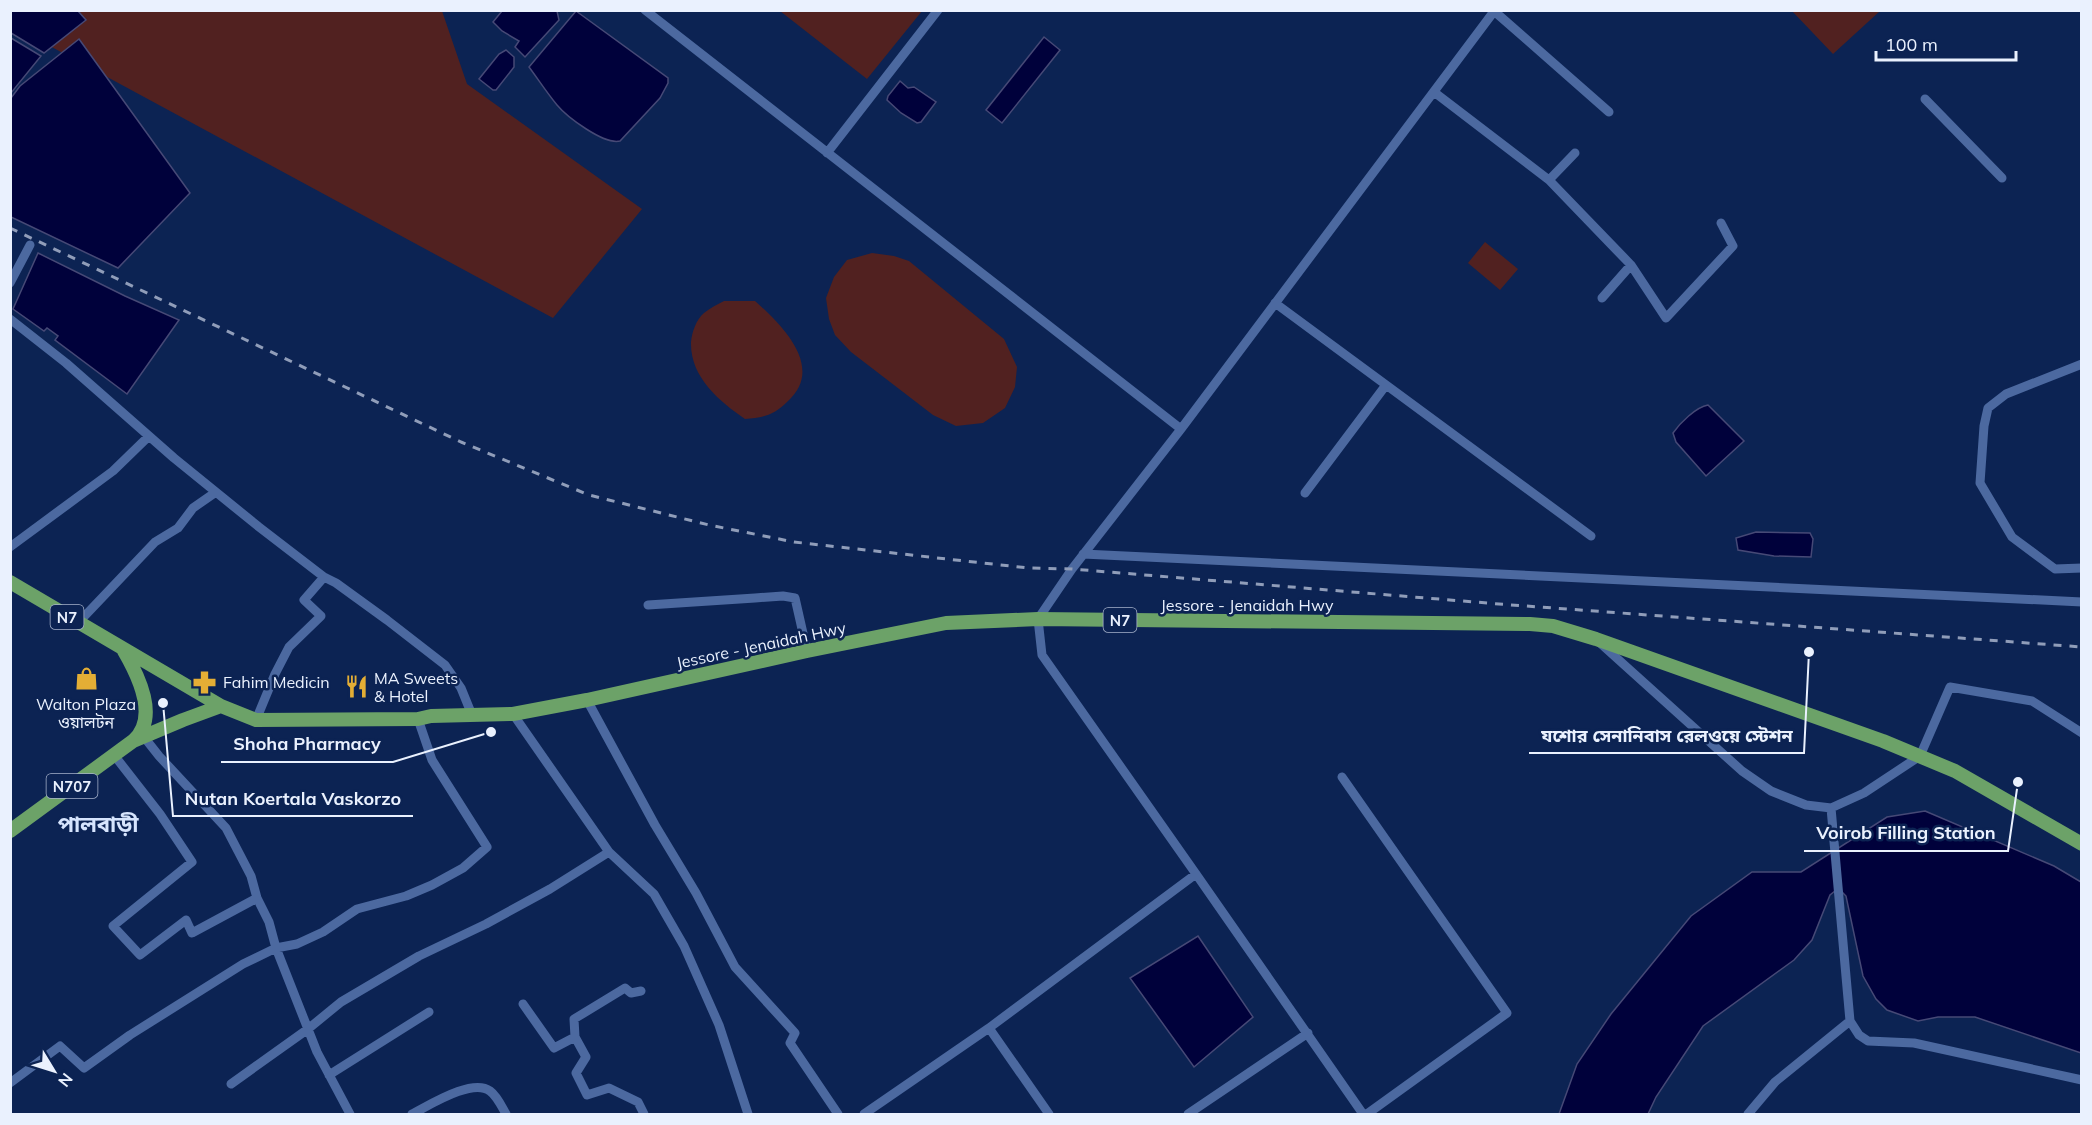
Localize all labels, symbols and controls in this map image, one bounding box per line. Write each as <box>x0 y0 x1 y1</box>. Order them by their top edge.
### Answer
scale bar <box>1876 24 2016 62</box>
text: 100 m <box>1885 33 1938 56</box>
street label: Jessore - Jenaidah Hwy <box>1161 595 1334 615</box>
road number: N7 <box>50 605 84 629</box>
road number: N7 <box>1104 608 1136 632</box>
street label: Jessore - Jenaidah Hwy <box>674 617 848 673</box>
shop icon: Walton Plaza ওয়ালটন <box>73 666 99 692</box>
place label: MA Sweets & Hotel <box>374 668 458 706</box>
pharmacy icon: Fahim Medicin <box>192 669 218 695</box>
place label: Fahim Medicin <box>223 672 330 692</box>
restaurant icon: MA Sweets & Hotel <box>343 674 369 700</box>
place label: Walton Plaza ওয়ালটন <box>36 694 136 732</box>
callout: যশোর সেনানিবাস রেলওয়ে স্টেশন <box>1529 717 1804 753</box>
text: যশোর সেনানিবাস রেলওয়ে স্টেশন <box>1540 724 1793 747</box>
callout: Shoha Pharmacy <box>221 726 393 762</box>
text: Shoha Pharmacy <box>233 732 381 755</box>
road number: N707 <box>46 774 98 798</box>
callout: Nutan Koertala Vaskorzo <box>173 780 413 816</box>
text: Nutan Koertala Vaskorzo <box>185 787 401 810</box>
district label: পালবাড়ী <box>58 810 139 838</box>
callout: Voirob Filling Station <box>1804 815 2008 851</box>
text: Voirob Filling Station <box>1815 821 1996 844</box>
north arrow <box>24 1041 84 1101</box>
text: N <box>54 1069 77 1091</box>

